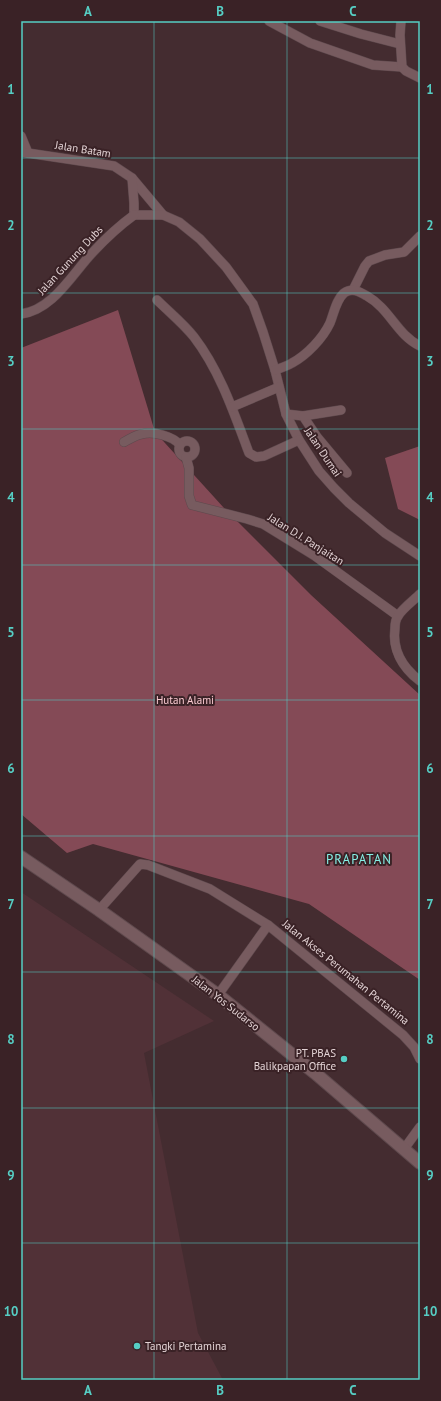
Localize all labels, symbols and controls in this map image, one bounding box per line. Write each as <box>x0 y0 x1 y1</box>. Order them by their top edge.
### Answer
text: A <box>84 3 92 20</box>
text: B <box>216 3 224 20</box>
text: C <box>349 3 357 20</box>
text: 1 <box>7 81 15 98</box>
text: 1 <box>426 81 434 98</box>
street label: Jalan Batam <box>53 138 112 160</box>
text: 2 <box>7 217 15 234</box>
text: 2 <box>426 217 434 234</box>
street label: Jalan Gunung Dubs <box>34 222 106 298</box>
text: 3 <box>7 353 15 370</box>
text: 3 <box>426 353 434 370</box>
street label: Jalan Dumai <box>301 424 345 479</box>
text: 4 <box>7 489 15 506</box>
text: 4 <box>426 489 434 506</box>
street label: Jalan D.I. Panjaitan <box>265 510 347 568</box>
text: 5 <box>7 624 15 641</box>
text: 5 <box>426 624 434 641</box>
park label: Hutan Alami <box>156 693 214 707</box>
text: 6 <box>7 760 15 777</box>
text: 6 <box>426 760 434 777</box>
district label: PRAPATAN <box>326 851 392 868</box>
text: 7 <box>7 896 15 913</box>
text: 7 <box>426 896 434 913</box>
street label: Jalan Akses Perumahan Pertamina <box>279 916 412 1028</box>
street label: Jalan Yos Sudarso <box>189 972 263 1034</box>
text: 8 <box>7 1031 15 1048</box>
text: 8 <box>426 1031 434 1048</box>
place label: PT. PBAS Balikpapan Office <box>254 1046 336 1073</box>
marker: PT. PBAS Balikpapan Office <box>339 1054 349 1064</box>
text: 9 <box>7 1167 15 1184</box>
text: 9 <box>426 1167 434 1184</box>
text: 10 <box>4 1303 18 1320</box>
text: 10 <box>423 1303 437 1320</box>
place label: Tangki Pertamina <box>145 1339 226 1353</box>
marker: Tangki Pertamina <box>132 1341 142 1351</box>
text: A <box>84 1382 92 1399</box>
text: B <box>216 1382 224 1399</box>
text: C <box>349 1382 357 1399</box>

